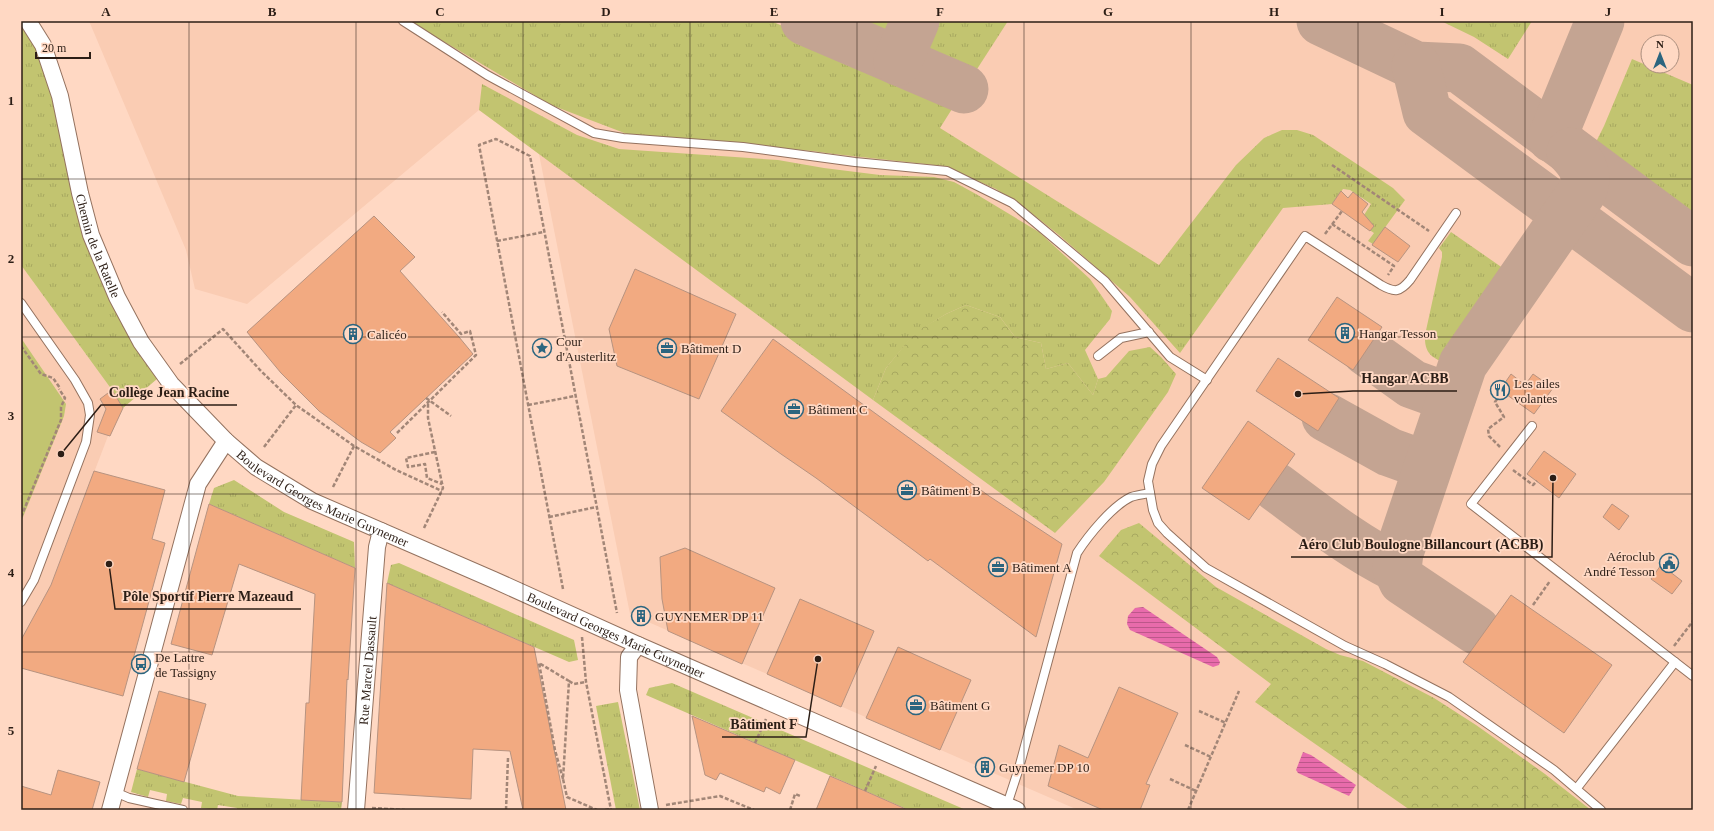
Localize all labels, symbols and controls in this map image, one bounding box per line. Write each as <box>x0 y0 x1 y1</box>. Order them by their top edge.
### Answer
text: A <box>101 4 111 19</box>
text: B <box>268 4 277 19</box>
text: C <box>435 4 445 19</box>
text: D <box>601 4 611 19</box>
text: E <box>770 4 778 19</box>
text: F <box>936 4 944 19</box>
text: G <box>1103 4 1113 19</box>
text: H <box>1269 4 1279 19</box>
text: I <box>1439 4 1445 19</box>
text: J <box>1605 4 1612 19</box>
scale bar <box>36 34 90 60</box>
north arrow <box>1640 34 1680 74</box>
text: N <box>1656 38 1664 50</box>
text: 20 m <box>42 41 67 55</box>
text: 1 <box>8 93 14 108</box>
street label: Chemin de la Ratelle <box>73 192 124 300</box>
text: 2 <box>8 251 14 266</box>
building icon: Hangar Tesson <box>1334 322 1356 344</box>
building icon: Calicéo <box>342 323 364 345</box>
place label: Hangar Tesson <box>1359 326 1437 341</box>
place label: Calicéo <box>367 327 407 342</box>
place label: Cour d'Austerlitz <box>556 334 616 364</box>
place icon: Cour d'Austerlitz <box>531 337 553 359</box>
office icon: Bâtiment D <box>656 337 678 359</box>
place label: Bâtiment D <box>681 341 741 356</box>
callout: Hangar ACBB <box>1353 365 1457 391</box>
text: Hangar ACBB <box>1361 371 1449 386</box>
place label: Les ailes volantes <box>1514 376 1560 406</box>
callout: Collège Jean Racine <box>101 379 237 405</box>
restaurant icon: Les ailes volantes <box>1489 379 1511 401</box>
text: Collège Jean Racine <box>109 385 229 400</box>
office icon: Bâtiment C <box>783 398 805 420</box>
place label: Bâtiment C <box>808 402 868 417</box>
text: 3 <box>8 408 15 423</box>
street label: Boulevard Georges Marie Guynemer <box>234 447 411 550</box>
office icon: Bâtiment B <box>896 479 918 501</box>
place label: Bâtiment B <box>921 483 981 498</box>
callout: Aéro Club Boulogne Billancourt (ACBB) <box>1291 531 1552 557</box>
text: Aéro Club Boulogne Billancourt (ACBB) <box>1299 537 1544 553</box>
place label: Aéroclub André Tesson <box>1584 549 1655 579</box>
public building icon: Aéroclub André Tesson <box>1658 552 1680 574</box>
office icon: Bâtiment A <box>987 556 1009 578</box>
place label: Bâtiment A <box>1012 560 1072 575</box>
text: 4 <box>8 565 15 580</box>
callout: Pôle Sportif Pierre Mazeaud <box>115 583 301 609</box>
text: Pôle Sportif Pierre Mazeaud <box>123 589 293 604</box>
street label: Boulevard Georges Marie Guynemer <box>525 589 708 681</box>
building icon: GUYNEMER DP 11 <box>630 605 652 627</box>
place label: GUYNEMER DP 11 <box>655 609 764 624</box>
street label: Rue Marcel Dassault <box>356 615 379 725</box>
place label: De Lattre de Tassigny <box>155 650 217 680</box>
bus stop icon: De Lattre de Tassigny <box>130 653 152 675</box>
office icon: Bâtiment G <box>905 694 927 716</box>
place label: Bâtiment G <box>930 698 990 713</box>
callout: Bâtiment F <box>722 711 806 737</box>
text: Bâtiment F <box>730 717 798 732</box>
text: 5 <box>8 723 15 738</box>
building icon: Guynemer DP 10 <box>974 756 996 778</box>
place label: Guynemer DP 10 <box>999 760 1090 775</box>

